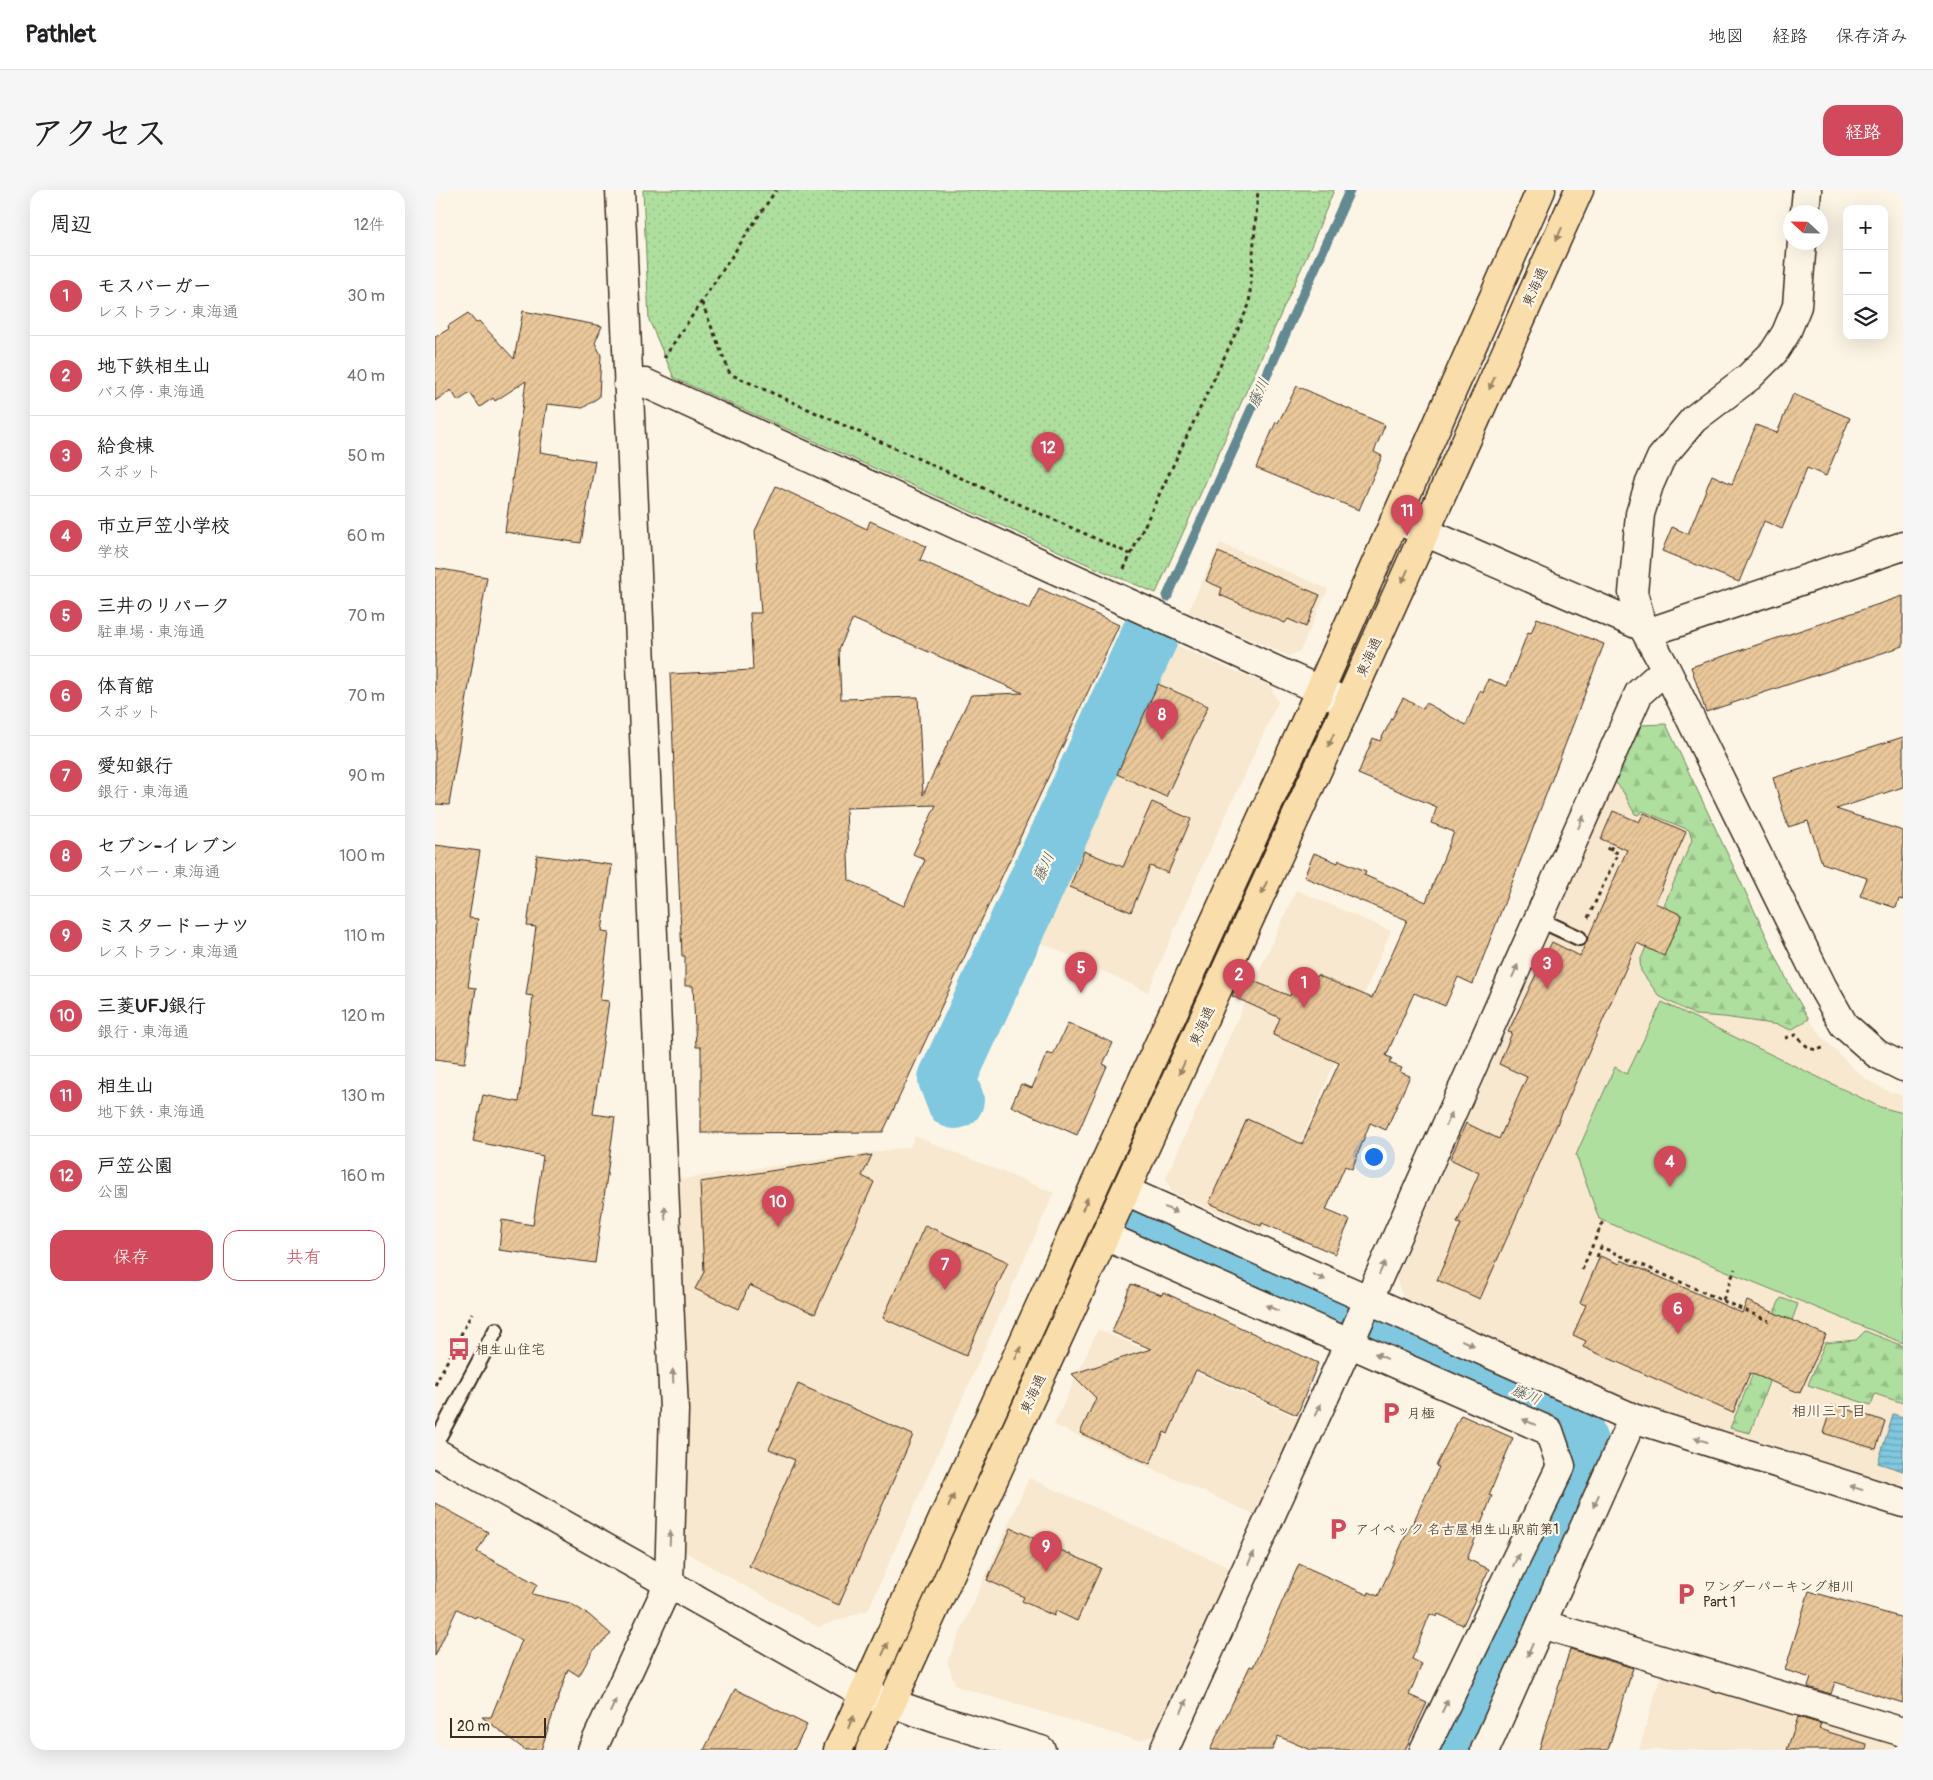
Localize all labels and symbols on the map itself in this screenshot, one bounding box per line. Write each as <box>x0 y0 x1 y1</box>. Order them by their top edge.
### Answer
north arrow <box>1783 205 1828 250</box>
one-way arrow <box>1554 227 1562 241</box>
street label: 東海通 <box>1519 264 1551 310</box>
water label: 藤川 <box>1244 375 1274 411</box>
one-way arrow <box>1488 376 1496 390</box>
pin: 12 <box>1032 432 1064 473</box>
pin: 11 <box>1391 495 1423 536</box>
one-way arrow <box>1401 569 1409 583</box>
street label: 東海通 <box>1353 634 1385 680</box>
pin: 8 <box>1146 699 1178 740</box>
one-way arrow <box>1327 733 1335 747</box>
one-way arrow <box>1577 815 1585 829</box>
water label: 藤川 <box>1029 849 1059 885</box>
one-way arrow <box>1260 881 1268 895</box>
pin: 3 <box>1531 948 1563 989</box>
pin: 5 <box>1065 952 1097 993</box>
pin: 2 <box>1223 959 1255 1000</box>
one-way arrow <box>1511 964 1519 978</box>
pin: 1 <box>1288 967 1320 1008</box>
street label: 東海通 <box>1186 1003 1218 1049</box>
one-way arrow <box>1178 1061 1186 1075</box>
one-way arrow <box>1445 1112 1453 1126</box>
your location <box>1361 1144 1387 1170</box>
pin: 4 <box>1654 1146 1686 1187</box>
pin: 10 <box>762 1186 794 1227</box>
one-way arrow <box>1080 1197 1089 1212</box>
one-way arrow <box>661 1205 669 1221</box>
one-way arrow <box>1164 1207 1178 1215</box>
pin: 7 <box>929 1249 961 1290</box>
one-way arrow <box>1379 1261 1387 1275</box>
one-way arrow <box>1312 1273 1326 1281</box>
pin: 6 <box>1662 1293 1694 1334</box>
one-way arrow <box>1265 1304 1279 1312</box>
bus stop icon: 相生山住宅 <box>446 1336 472 1362</box>
one-way arrow <box>1461 1340 1475 1348</box>
place label: 相生山住宅 <box>475 1341 545 1358</box>
one-way arrow <box>1014 1346 1022 1360</box>
one-way arrow <box>1374 1352 1388 1360</box>
one-way arrow <box>668 1367 676 1383</box>
street label: 東海通 <box>1016 1371 1050 1417</box>
water label: 藤川 <box>1508 1380 1544 1410</box>
parking icon: 月極 <box>1378 1400 1404 1426</box>
district label: 相川三丁目 <box>1791 1402 1867 1421</box>
one-way arrow <box>1315 1403 1323 1417</box>
place label: 月極 <box>1407 1405 1435 1422</box>
one-way arrow <box>1522 1418 1536 1426</box>
one-way arrow <box>1694 1436 1709 1443</box>
one-way arrow <box>1849 1484 1864 1492</box>
one-way arrow <box>948 1494 956 1508</box>
one-way arrow <box>1591 1494 1599 1508</box>
parking icon: アイペック 名古屋相生山駅前第1 <box>1325 1516 1351 1542</box>
place label: アイペック 名古屋相生山駅前第1 <box>1355 1521 1559 1538</box>
one-way arrow <box>666 1530 674 1546</box>
pin: 9 <box>1030 1531 1062 1572</box>
one-way arrow <box>1247 1551 1255 1565</box>
one-way arrow <box>1512 1553 1520 1567</box>
place label: ワンダーパーキング相川 Part 1 <box>1703 1578 1855 1611</box>
parking icon: ワンダーパーキング相川 Part 1 <box>1673 1581 1699 1607</box>
one-way arrow <box>881 1642 889 1656</box>
one-way arrow <box>1526 1643 1534 1657</box>
one-way arrow <box>609 1699 617 1713</box>
one-way arrow <box>1180 1699 1188 1713</box>
one-way arrow <box>1442 1699 1450 1713</box>
scale bar <box>450 1715 546 1738</box>
one-way arrow <box>848 1715 856 1729</box>

